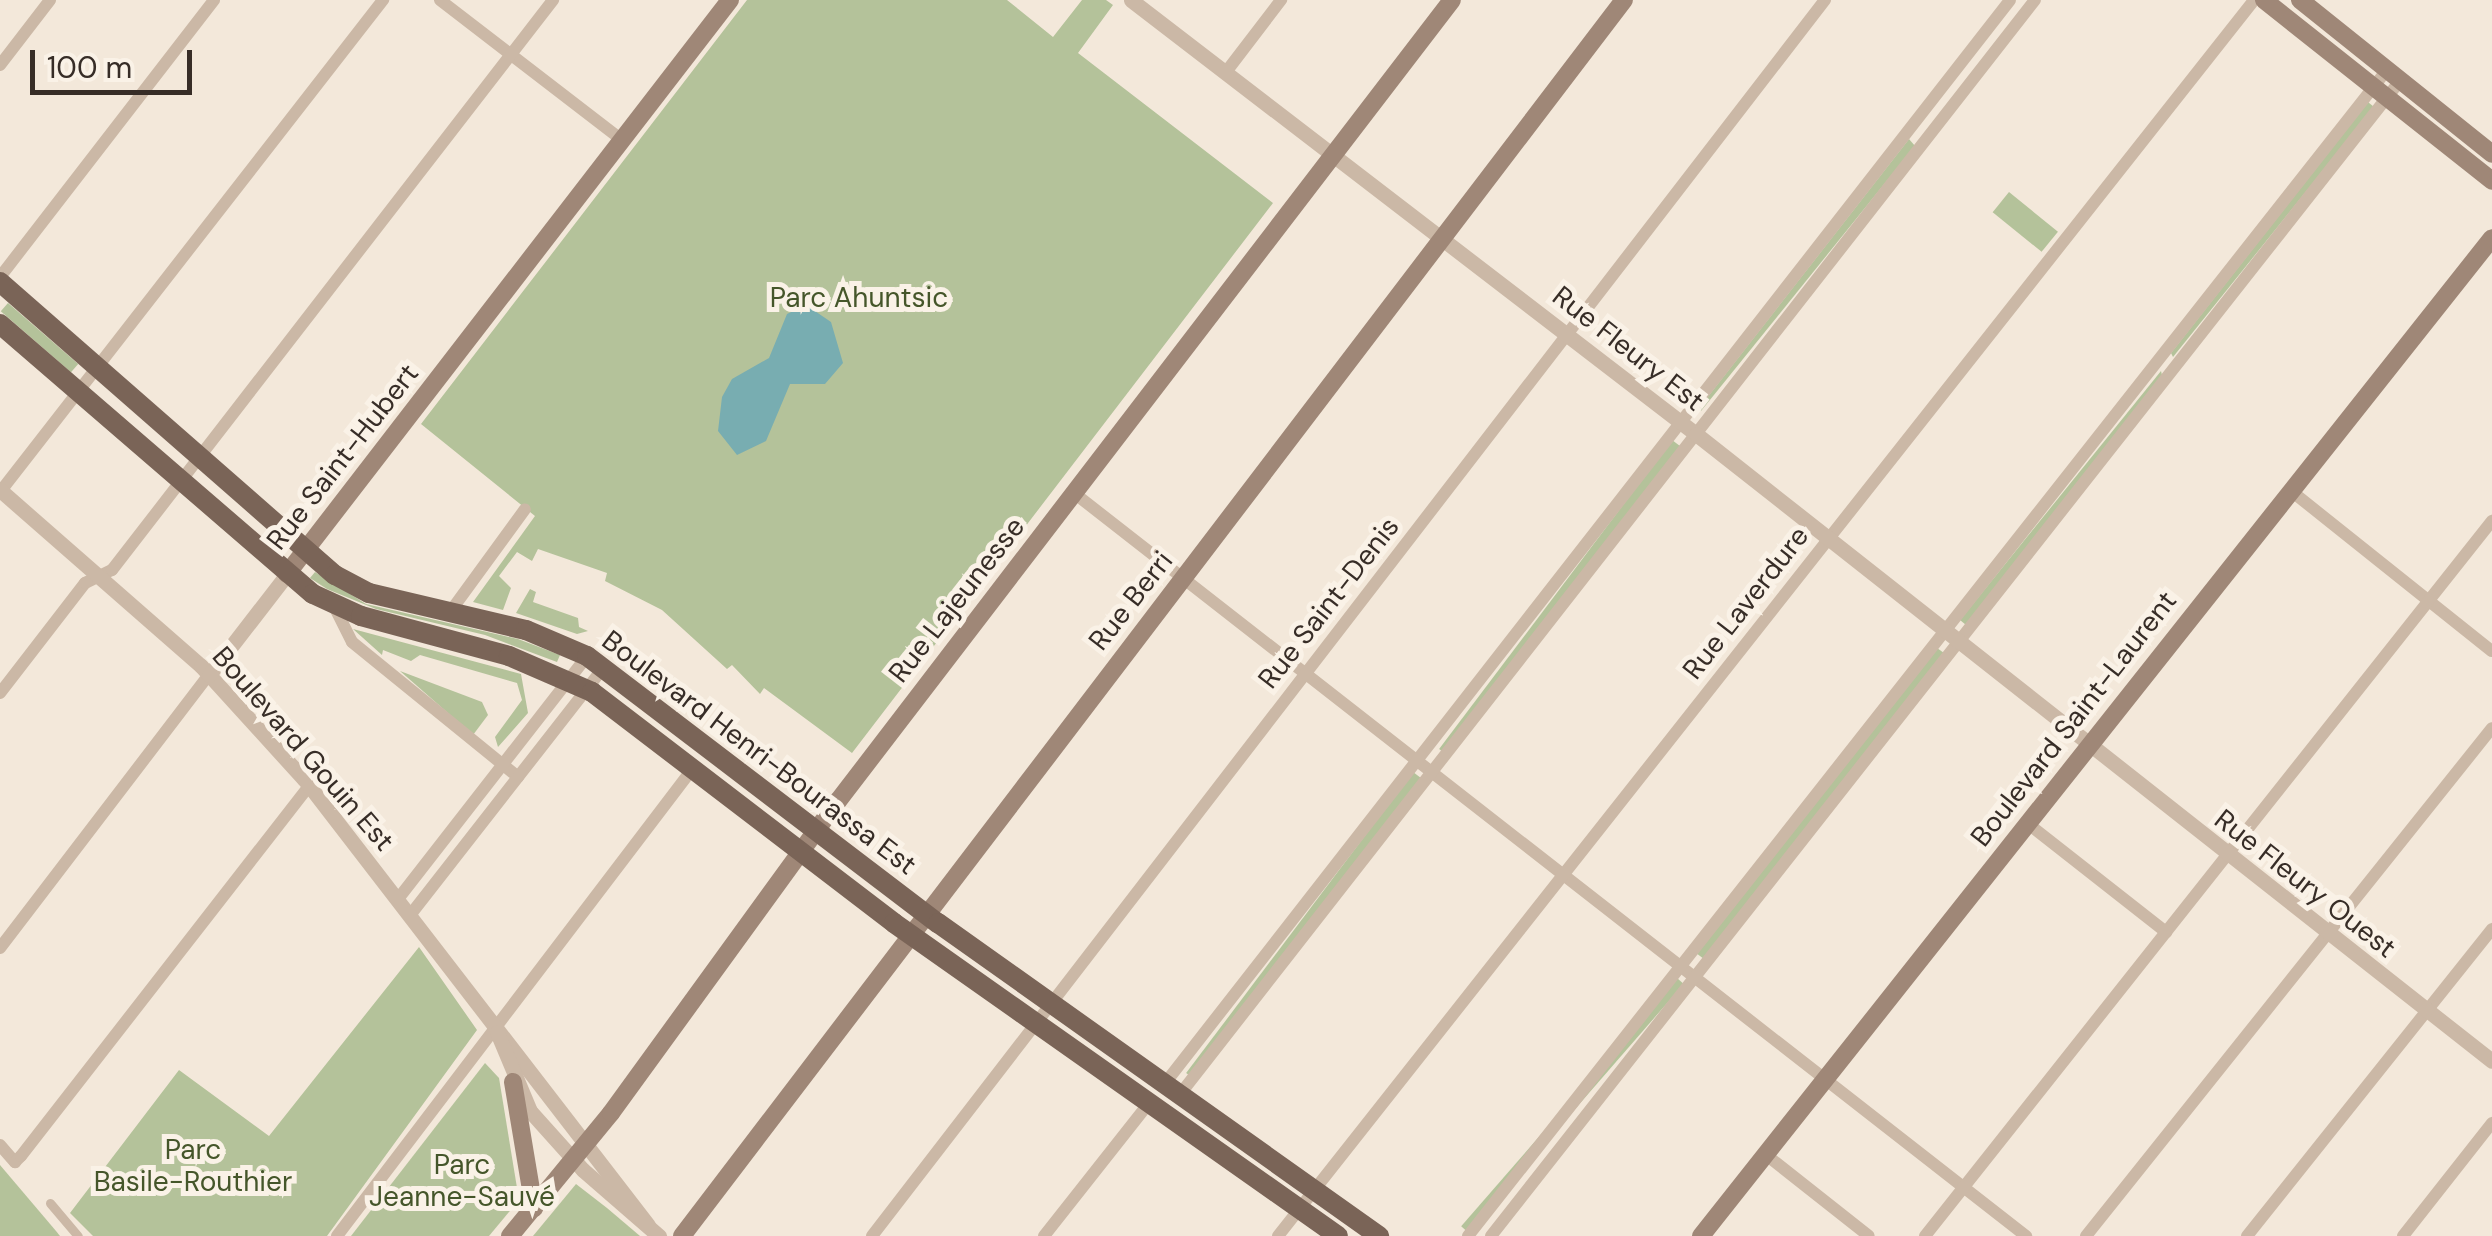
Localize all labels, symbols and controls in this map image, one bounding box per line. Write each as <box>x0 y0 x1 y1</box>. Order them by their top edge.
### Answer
scale bar <box>35 30 198 92</box>
text: 100 m <box>47 48 132 87</box>
street label: Rue Fleury Est <box>1546 279 1710 419</box>
park label: Parc Ahuntsic <box>770 281 948 315</box>
street label: Rue Saint-Hubert <box>260 357 426 557</box>
street label: Rue Lajeunesse <box>882 511 1032 689</box>
street label: Rue Saint-Denis <box>1252 511 1406 695</box>
street label: Rue Laverdure <box>1676 520 1816 686</box>
street label: Rue Berri <box>1082 545 1180 657</box>
street label: Boulevard Saint-Laurent <box>1964 585 2184 853</box>
street label: Boulevard Henri-Bourassa Est <box>595 624 923 882</box>
street label: Boulevard Gouin Est <box>205 640 401 858</box>
street label: Rue Fleury Ouest <box>2208 803 2402 965</box>
park label: Parc Basile-Routhier <box>94 1133 292 1199</box>
park label: Parc Jeanne-Sauvé <box>369 1148 555 1214</box>

